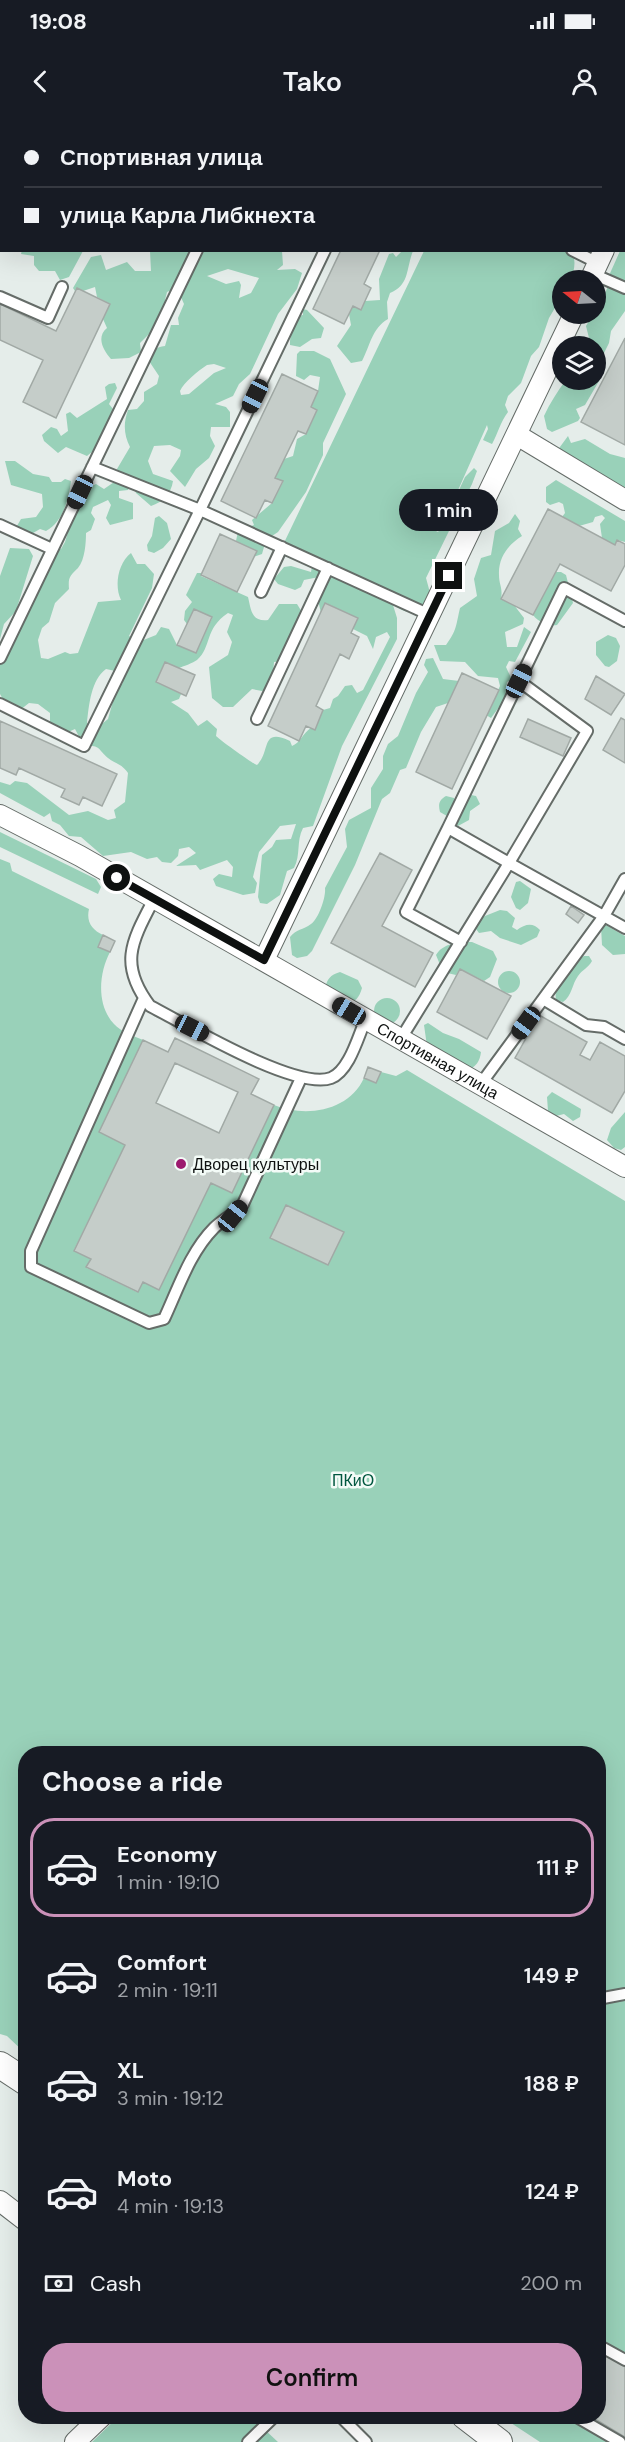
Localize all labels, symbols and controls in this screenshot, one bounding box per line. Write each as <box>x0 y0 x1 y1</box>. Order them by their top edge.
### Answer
text: 19:08 <box>30 7 87 36</box>
text: Tako <box>283 64 342 99</box>
icon: back <box>24 65 57 98</box>
icon: person <box>568 65 601 98</box>
text: Спортивная улица <box>60 143 263 172</box>
text: улица Карла Либкнехта <box>60 201 315 230</box>
north arrow <box>552 270 606 324</box>
map controls <box>552 270 606 390</box>
button: layers <box>552 336 606 390</box>
car <box>239 376 271 416</box>
car <box>64 472 96 512</box>
callout: 1 min <box>400 489 498 531</box>
text: 1 min <box>425 497 472 523</box>
route end <box>435 562 462 589</box>
car <box>503 661 535 701</box>
route start <box>103 864 130 891</box>
car <box>329 994 369 1028</box>
car <box>508 1003 544 1043</box>
car <box>172 1012 212 1044</box>
street label: Спортивная улица <box>373 1017 503 1103</box>
place label: Дворец культуры <box>193 1154 319 1175</box>
marker: Дворец культуры <box>174 1157 188 1171</box>
car <box>215 1196 251 1236</box>
park label: ПКиО <box>332 1470 374 1491</box>
text: Choose a ride <box>42 1764 223 1799</box>
text: Economy <box>117 1840 217 1869</box>
icon: car <box>45 1841 99 1895</box>
text: 111 ₽ <box>536 1853 579 1882</box>
text: 1 min · 19:10 <box>117 1869 220 1895</box>
text: Comfort <box>117 1948 207 1977</box>
icon: car <box>45 1949 99 2003</box>
text: 149 ₽ <box>524 1961 579 1990</box>
text: 2 min · 19:11 <box>117 1977 218 2003</box>
text: XL <box>117 2056 144 2085</box>
icon: car <box>45 2057 99 2111</box>
text: 188 ₽ <box>524 2069 579 2098</box>
text: 3 min · 19:12 <box>117 2085 223 2111</box>
text: Moto <box>117 2164 172 2193</box>
icon: car <box>45 2165 99 2219</box>
text: 124 ₽ <box>525 2177 579 2206</box>
text: 4 min · 19:13 <box>117 2193 224 2219</box>
icon: cash <box>42 2267 75 2300</box>
text: Cash <box>90 2269 141 2298</box>
text: 200 m <box>520 2270 582 2296</box>
button: Confirm <box>42 2343 582 2412</box>

